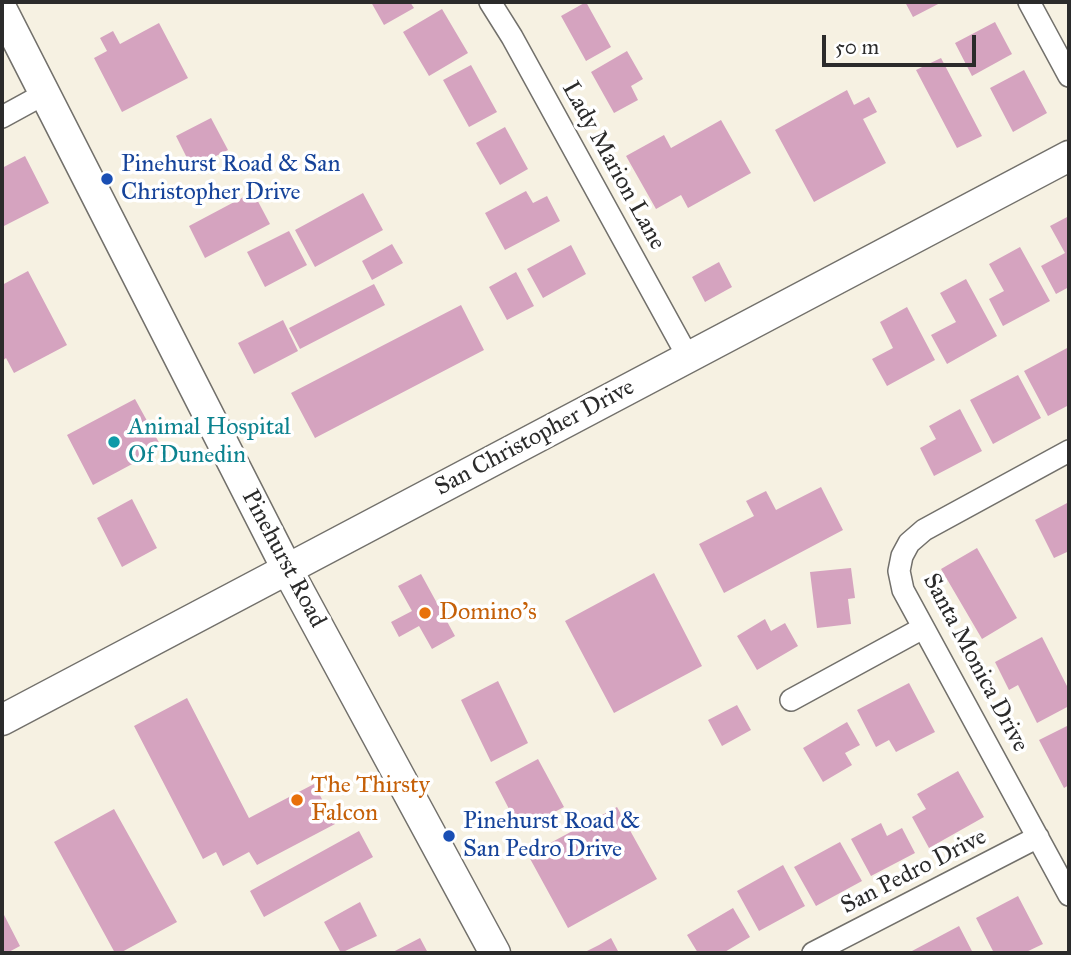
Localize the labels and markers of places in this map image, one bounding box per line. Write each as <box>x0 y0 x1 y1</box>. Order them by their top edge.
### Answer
place label: Pinehurst Road & San Christopher Drive <box>121 151 340 207</box>
marker: Pinehurst Road & San Christopher Drive <box>99 171 115 187</box>
place label: Animal Hospital Of Dunedin <box>128 414 291 470</box>
marker: Animal Hospital Of Dunedin <box>106 434 122 450</box>
place label: Domino's <box>439 599 537 627</box>
marker: Domino's <box>417 605 433 621</box>
place label: The Thirsty Falcon <box>311 772 430 828</box>
marker: The Thirsty Falcon <box>289 792 305 808</box>
place label: Pinehurst Road & San Pedro Drive <box>463 808 640 864</box>
marker: Pinehurst Road & San Pedro Drive <box>441 828 457 844</box>

